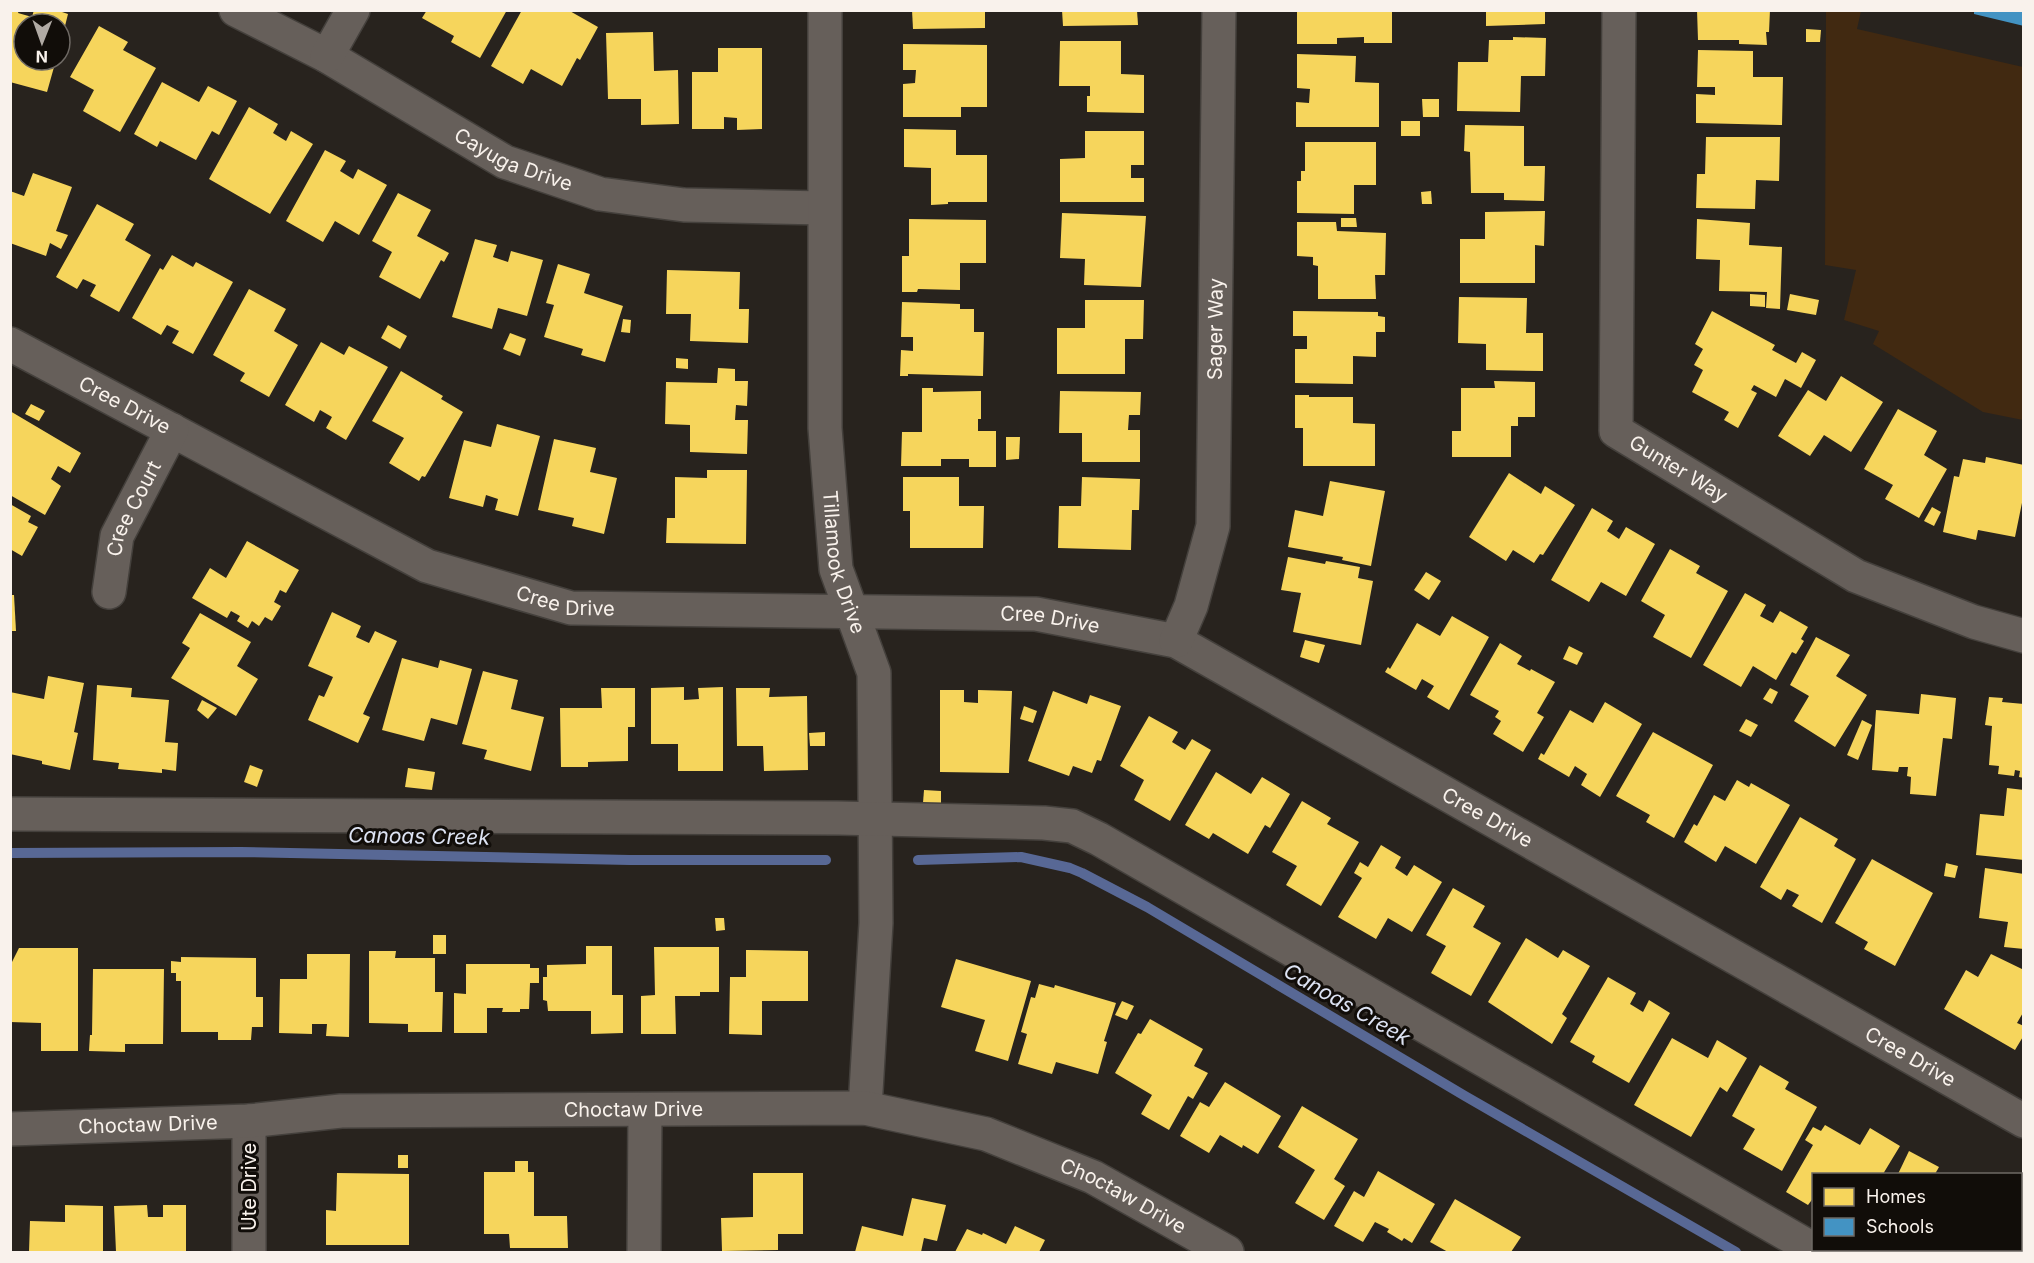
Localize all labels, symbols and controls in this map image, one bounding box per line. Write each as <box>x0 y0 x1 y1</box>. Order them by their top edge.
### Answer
north arrow <box>12 12 72 72</box>
text: N <box>35 47 48 67</box>
street label: Cayuga Drive <box>450 123 576 196</box>
street label: Sager Way <box>1203 278 1228 380</box>
street label: Cree Drive <box>75 371 175 439</box>
street label: Gunter Way <box>1625 430 1732 508</box>
street label: Cree Court <box>102 456 166 558</box>
street label: Tillamook Drive <box>818 490 871 637</box>
street label: Cree Drive <box>513 581 615 621</box>
street label: Cree Drive <box>1000 602 1102 638</box>
street label: Cree Drive <box>1438 782 1537 853</box>
water label: Canoas Creek <box>348 822 491 850</box>
water label: Canoas Creek <box>1279 958 1415 1050</box>
street label: Cree Drive <box>1861 1022 1960 1092</box>
street label: Choctaw Drive <box>564 1097 703 1122</box>
street label: Choctaw Drive <box>78 1110 218 1139</box>
street label: Ute Drive <box>237 1143 261 1231</box>
street label: Choctaw Drive <box>1057 1153 1190 1239</box>
legend <box>1812 1173 2022 1251</box>
text: Homes <box>1866 1186 1926 1207</box>
text: Schools <box>1866 1216 1934 1237</box>

